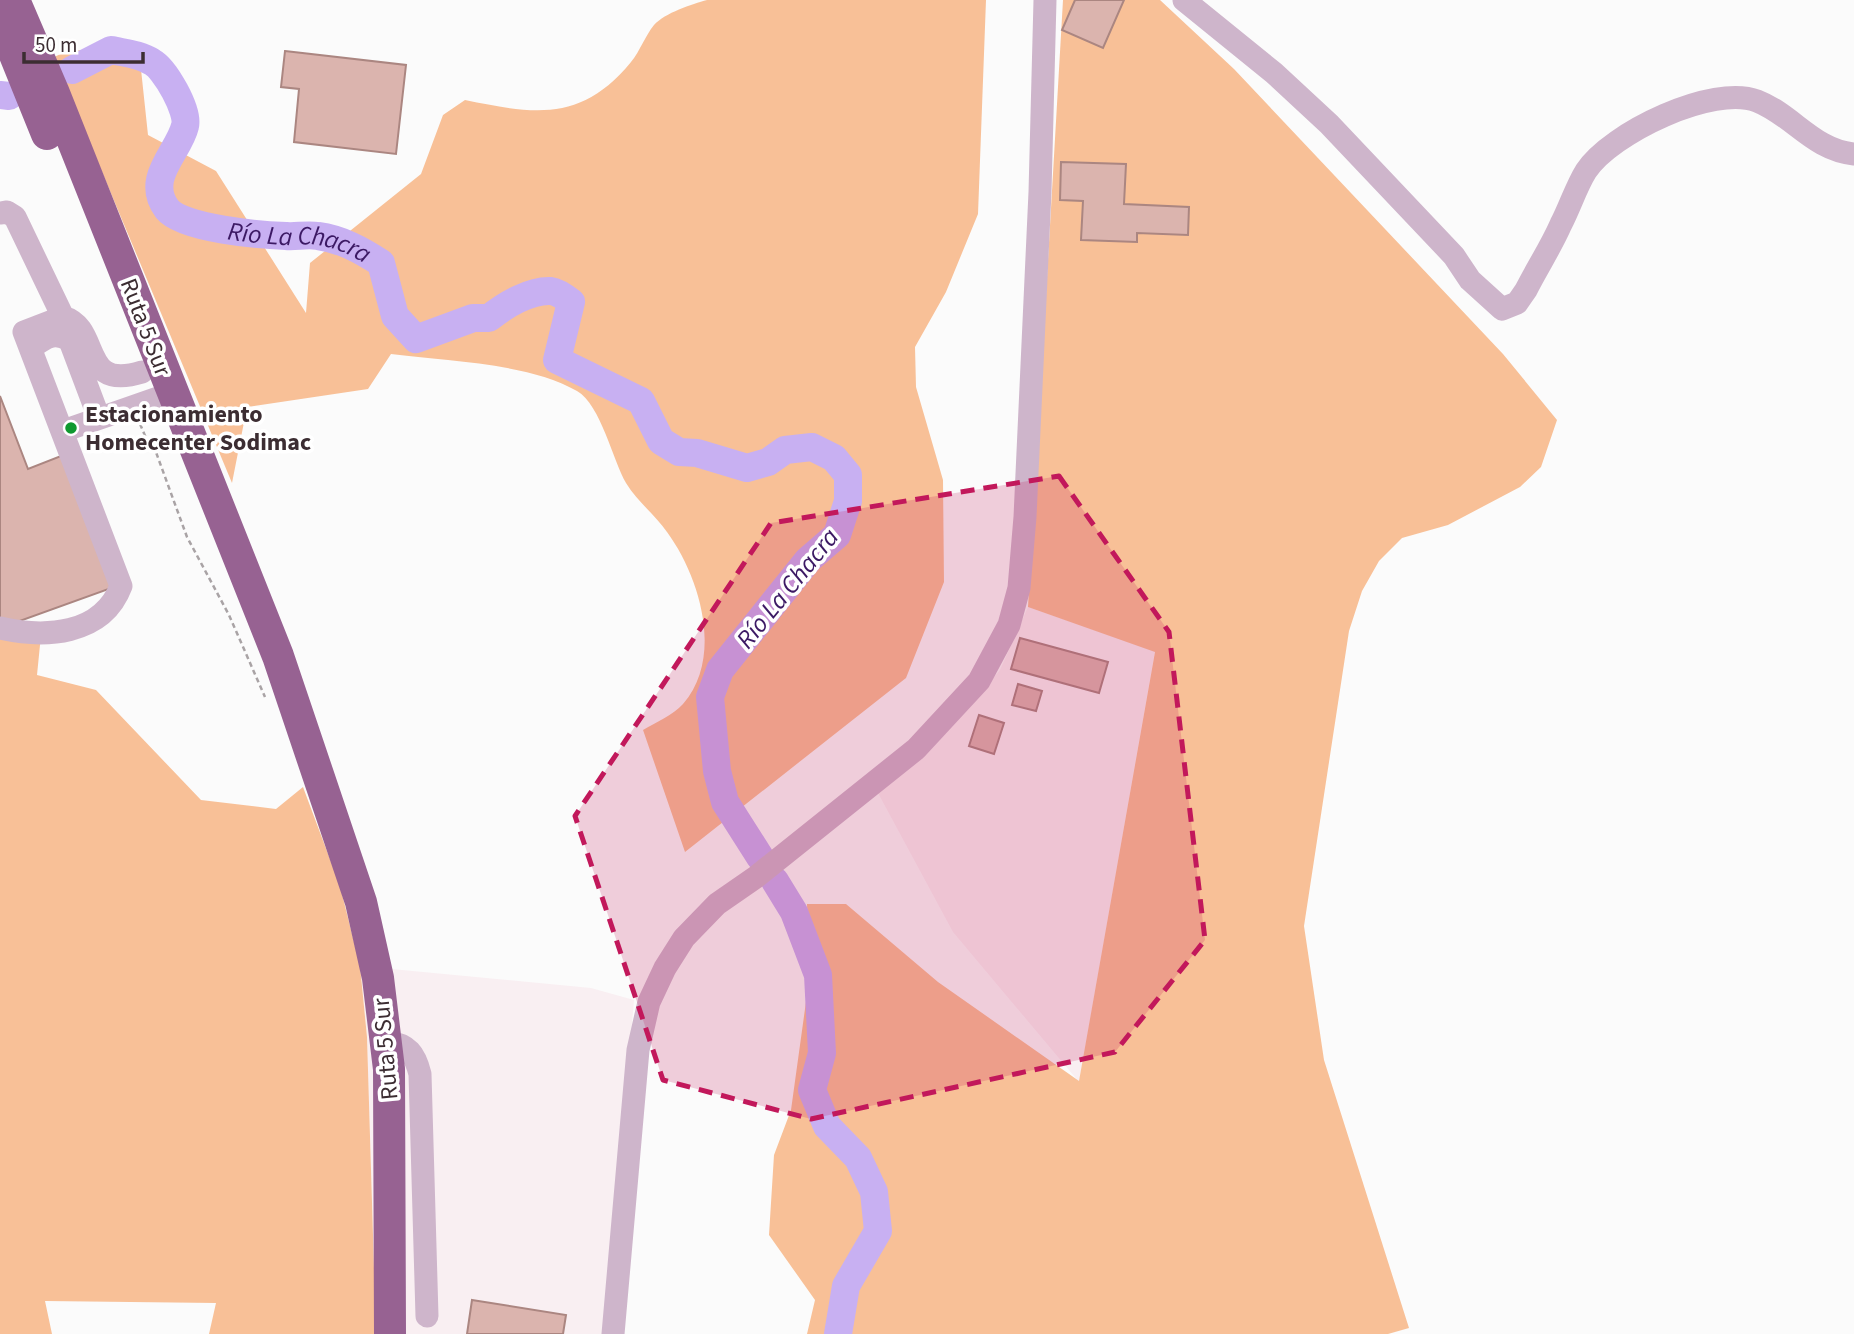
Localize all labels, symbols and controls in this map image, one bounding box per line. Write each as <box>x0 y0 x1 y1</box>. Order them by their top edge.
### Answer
scale bar <box>24 21 144 65</box>
text: 50 m <box>35 30 77 60</box>
water label: Río La Chacra <box>225 213 378 272</box>
street label: Ruta 5 Sur <box>111 273 180 382</box>
place label: Estacionamiento Homecenter Sodimac <box>85 397 311 460</box>
marker: Estacionamiento Homecenter Sodimac <box>63 420 79 436</box>
water label: Río La Chacra <box>727 520 848 657</box>
street label: Ruta 5 Sur <box>364 996 407 1101</box>

